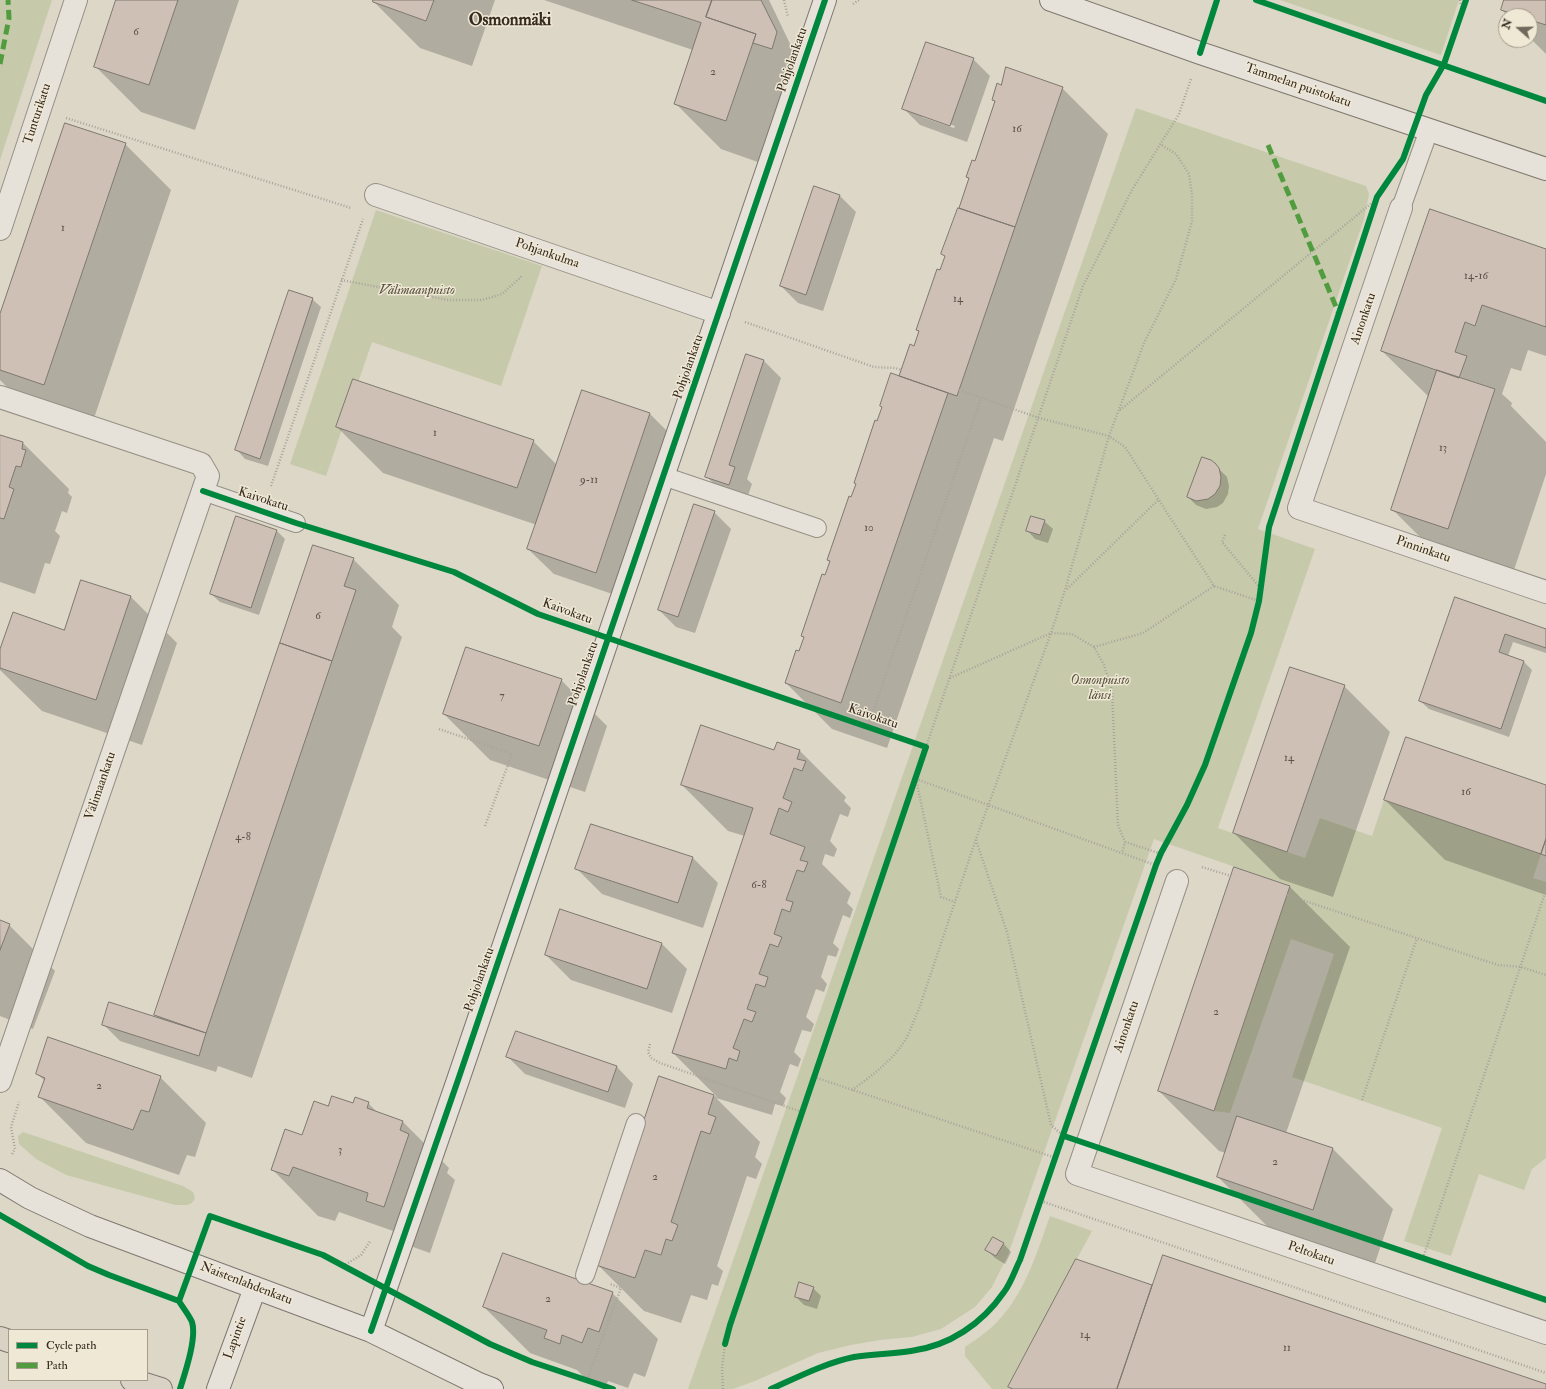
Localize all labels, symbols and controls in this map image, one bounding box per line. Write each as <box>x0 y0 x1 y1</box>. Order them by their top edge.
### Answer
north arrow <box>1498 8 1538 48</box>
district label: Osmonmäki <box>469 11 551 31</box>
text: N <box>1499 17 1515 31</box>
house number: 6 <box>133 26 139 40</box>
street label: Pohjolankatu <box>775 26 811 94</box>
street label: Tammelan puistokatu <box>1243 61 1353 111</box>
house number: 2 <box>710 66 716 80</box>
street label: Tunturikatu <box>21 81 55 147</box>
house number: 16 <box>1012 123 1022 137</box>
house number: 1 <box>61 222 65 236</box>
street label: Pohjankulma <box>513 236 581 272</box>
house number: 14-16 <box>1464 270 1488 284</box>
park label: Välimaanpuisto <box>379 283 455 299</box>
street label: Ainonkatu <box>1348 291 1380 347</box>
house number: 14 <box>953 293 963 307</box>
street label: Pohjolankatu <box>671 333 707 401</box>
house number: 1 <box>433 427 437 441</box>
house number: 13 <box>1439 442 1447 456</box>
house number: 9-11 <box>580 474 598 488</box>
street label: Kaivokatu <box>236 485 290 515</box>
house number: 10 <box>864 522 874 536</box>
street label: Pinninkatu <box>1394 533 1452 567</box>
street label: Kaivokatu <box>540 596 594 628</box>
house number: 6 <box>315 610 321 624</box>
street label: Pohjolankatu <box>566 640 602 708</box>
park label: Osmonpuisto länsi <box>1070 673 1130 704</box>
house number: 7 <box>499 690 505 704</box>
street label: Kaivokatu <box>846 701 900 733</box>
street label: Välimaankatu <box>82 750 120 822</box>
house number: 14 <box>1284 752 1294 766</box>
house number: 16 <box>1461 786 1471 800</box>
house number: 4-8 <box>235 831 251 845</box>
house number: 6-8 <box>751 879 767 893</box>
street label: Pohjolankatu <box>462 946 498 1014</box>
street label: Ainonkatu <box>1111 999 1143 1055</box>
house number: 2 <box>1213 1006 1219 1020</box>
house number: 2 <box>96 1080 102 1094</box>
house number: 3 <box>338 1144 342 1158</box>
house number: 2 <box>1272 1156 1278 1170</box>
house number: 2 <box>652 1171 658 1185</box>
street label: Peltokatu <box>1285 1239 1337 1269</box>
street label: Naistenlahdenkatu <box>198 1259 294 1309</box>
house number: 2 <box>545 1293 551 1307</box>
street label: Lapintie <box>221 1314 251 1362</box>
legend <box>8 1329 148 1381</box>
house number: 14 <box>1080 1329 1090 1343</box>
text: Cycle path <box>46 1338 96 1353</box>
house number: 11 <box>1283 1342 1291 1356</box>
text: Path <box>46 1358 68 1373</box>

